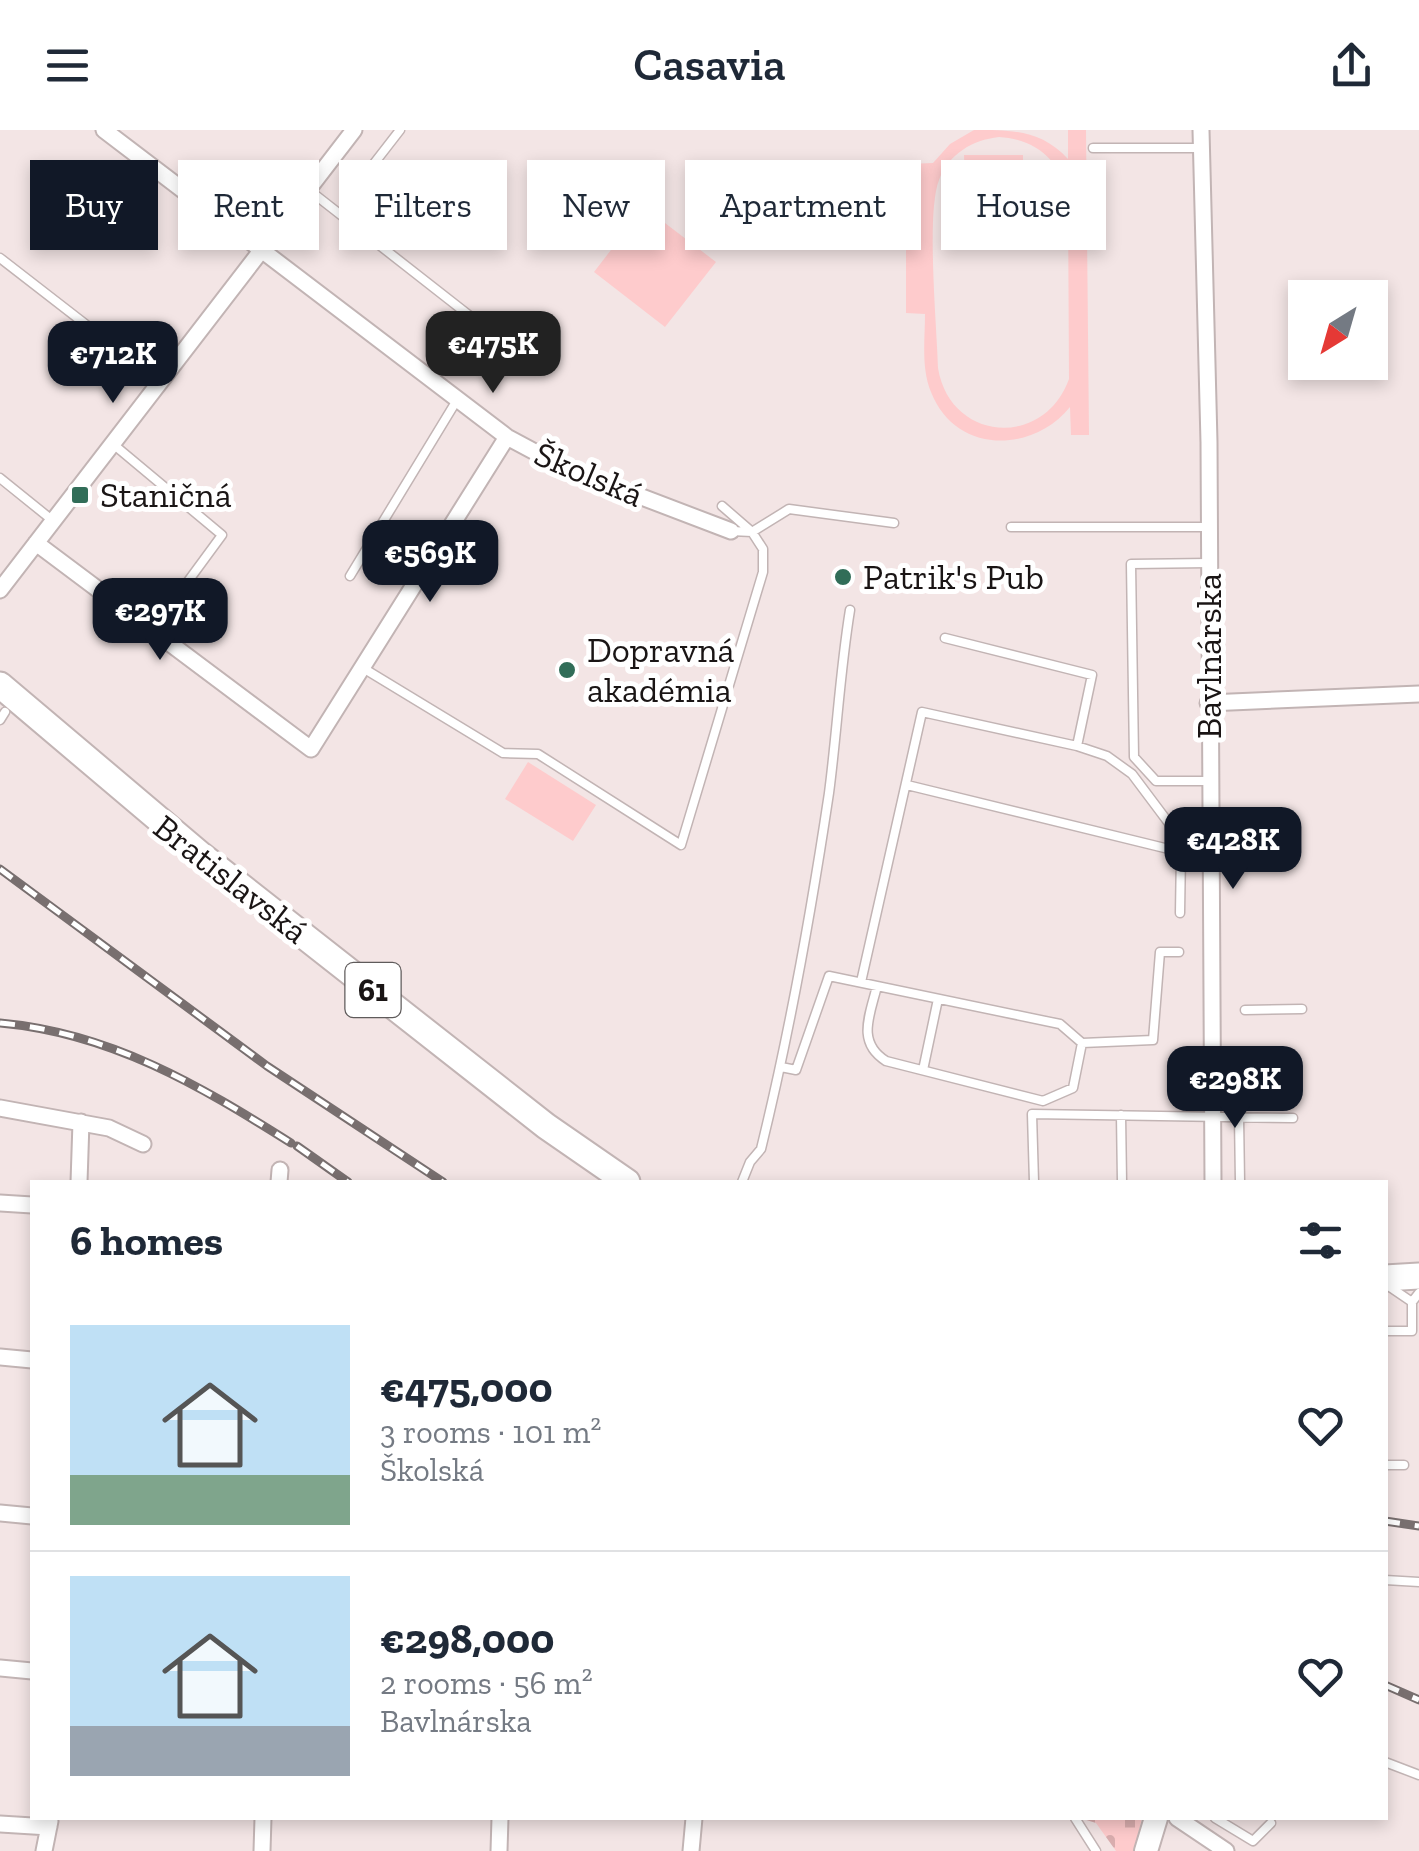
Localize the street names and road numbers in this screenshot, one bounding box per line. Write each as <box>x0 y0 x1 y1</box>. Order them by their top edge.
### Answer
street label: Školská <box>528 432 650 516</box>
street label: Bavlnárska <box>1188 573 1230 739</box>
street label: Bratislavská <box>146 806 317 952</box>
road number: 61 <box>346 963 400 1017</box>

